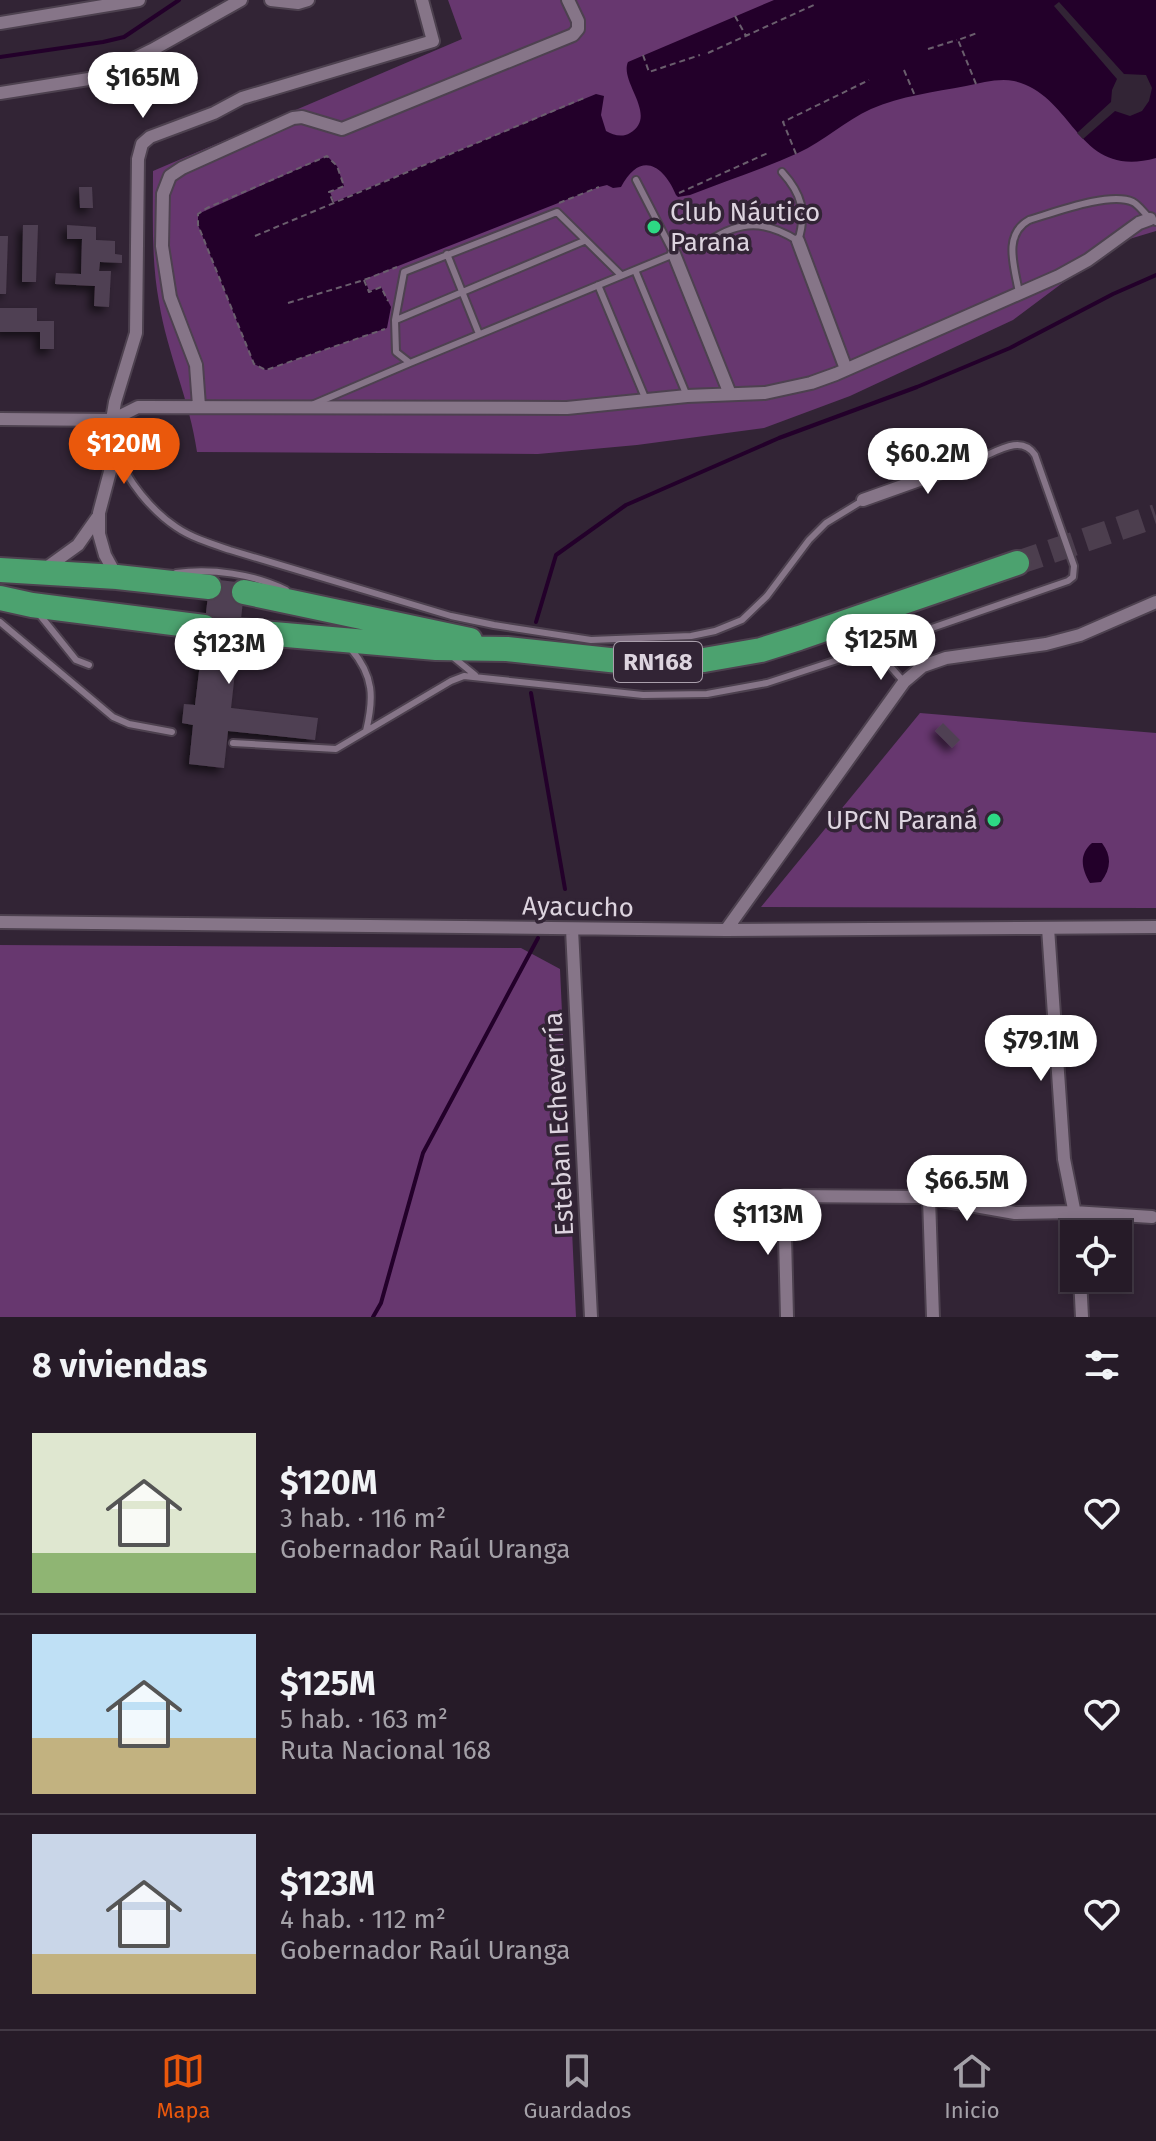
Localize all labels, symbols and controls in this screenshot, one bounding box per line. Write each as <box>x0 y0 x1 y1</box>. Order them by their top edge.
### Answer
pin: $165M <box>87 52 199 120</box>
text: $165M <box>106 62 180 93</box>
place label: Club Náutico Parana <box>670 197 820 258</box>
marker: Club Náutico Parana <box>645 218 663 236</box>
pin: $120M <box>68 418 180 486</box>
text: $120M <box>87 428 161 459</box>
pin: $60.2M <box>863 428 993 496</box>
text: $60.2M <box>886 438 970 469</box>
pin: $125M <box>825 614 937 682</box>
pin: $123M <box>173 618 285 686</box>
text: $125M <box>844 624 918 655</box>
text: $123M <box>193 628 265 659</box>
road number: RN168 <box>614 642 702 682</box>
place label: UPCN Paraná <box>826 805 978 836</box>
marker: UPCN Paraná <box>985 811 1003 829</box>
street label: Ayacucho <box>522 891 634 923</box>
street label: Esteban Echeverría <box>538 1011 580 1237</box>
pin: $79.1M <box>976 1015 1106 1083</box>
text: $79.1M <box>1003 1025 1079 1056</box>
pin: $66.5M <box>902 1155 1032 1223</box>
text: $66.5M <box>925 1165 1009 1196</box>
pin: $113M <box>712 1189 824 1257</box>
text: $113M <box>733 1199 803 1230</box>
map controls <box>1060 1220 1132 1292</box>
button: locate <box>1060 1220 1132 1292</box>
icon: filters <box>1080 1343 1124 1387</box>
text: 8 viviendas <box>32 1345 207 1386</box>
text: $120M <box>280 1462 377 1503</box>
icon: home <box>96 1465 192 1561</box>
icon: heart <box>1080 1491 1124 1535</box>
text: 3 hab. · 116 m² <box>280 1503 446 1534</box>
text: Gobernador Raúl Uranga <box>280 1534 570 1565</box>
text: $125M <box>280 1663 376 1704</box>
icon: home <box>96 1666 192 1762</box>
icon: heart <box>1080 1692 1124 1736</box>
text: 5 hab. · 163 m² <box>280 1704 448 1735</box>
text: Ruta Nacional 168 <box>280 1735 491 1766</box>
text: $123M <box>280 1863 375 1904</box>
icon: home <box>96 1866 192 1962</box>
icon: heart <box>1080 1892 1124 1936</box>
text: 4 hab. · 112 m² <box>280 1904 446 1935</box>
text: Gobernador Raúl Uranga <box>280 1935 570 1966</box>
tab: Mapa <box>157 2049 210 2124</box>
tab: Guardados <box>523 2049 631 2124</box>
tab: Inicio <box>944 2049 999 2124</box>

